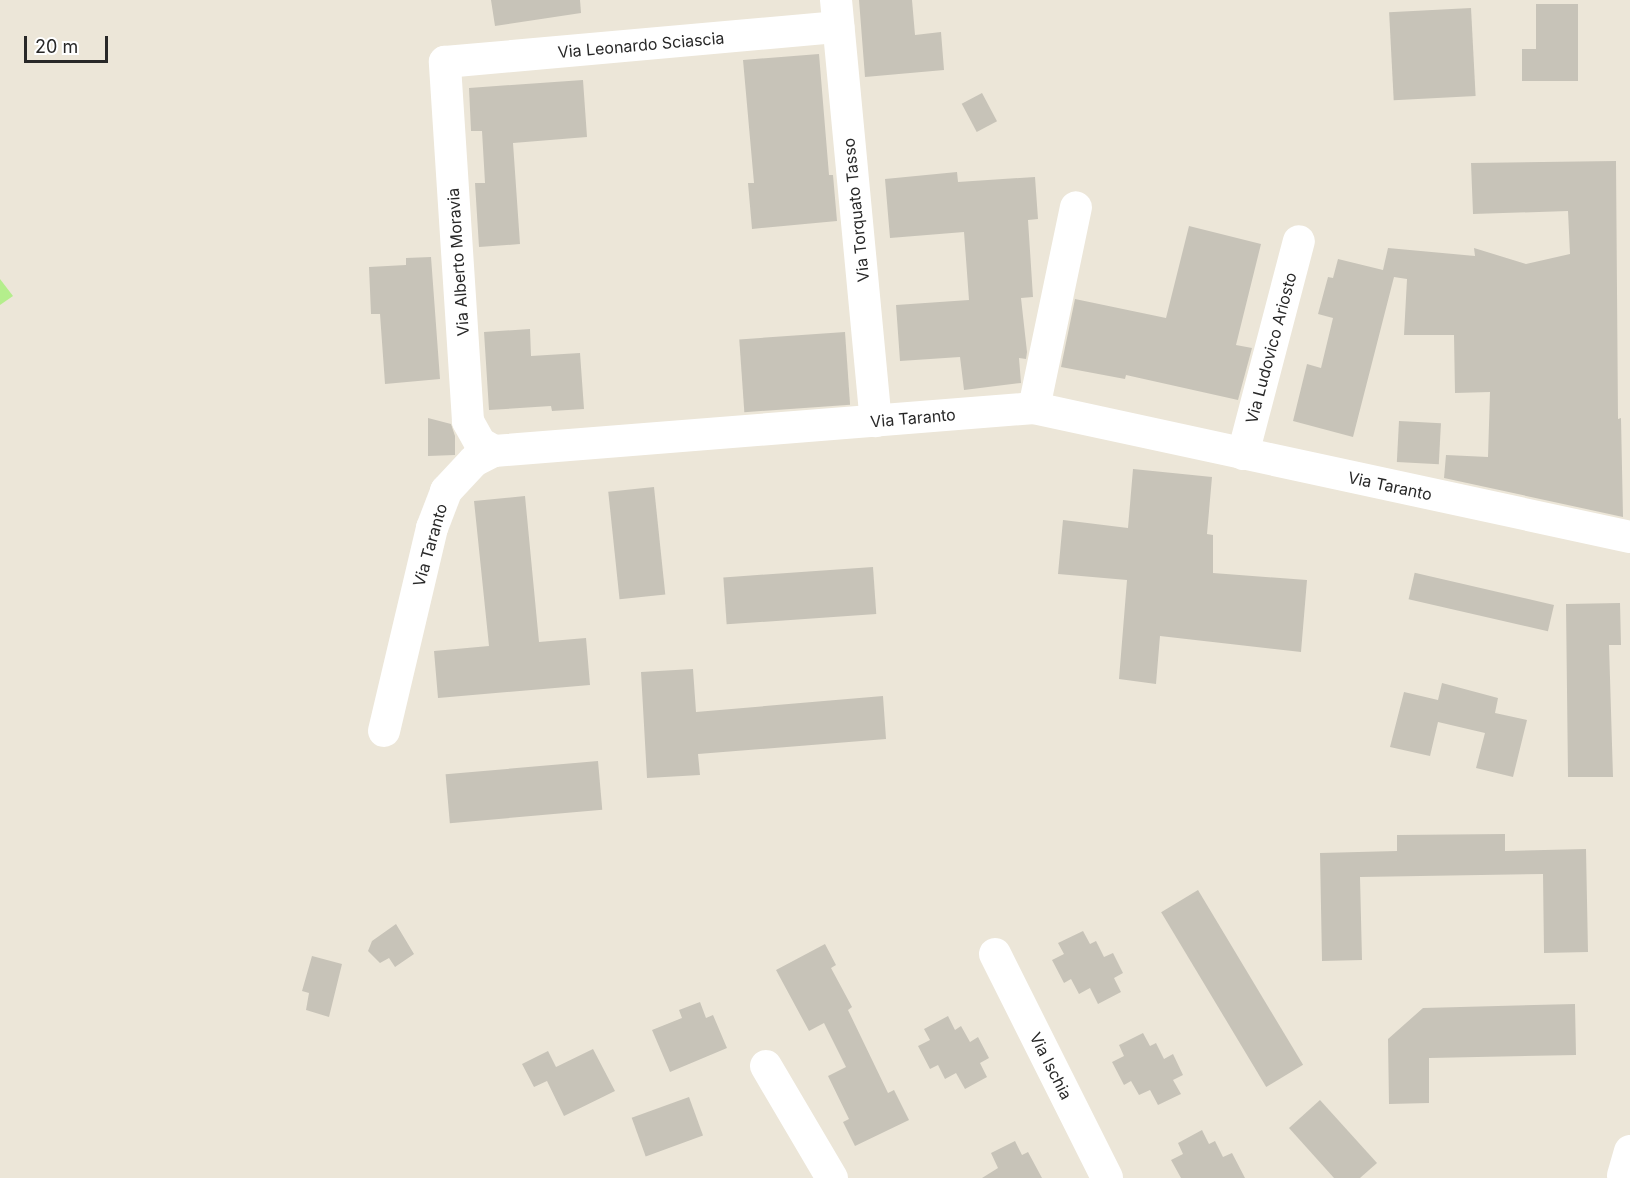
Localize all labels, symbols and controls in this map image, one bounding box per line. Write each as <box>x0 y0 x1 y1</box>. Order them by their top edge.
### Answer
scale bar <box>27 24 111 62</box>
street label: Via Leonardo Sciascia <box>557 28 725 62</box>
text: 20 m <box>35 36 78 57</box>
street label: Via Torquato Tasso <box>839 137 873 283</box>
street label: Via Alberto Moravia <box>443 187 473 337</box>
street label: Via Ludovico Ariosto <box>1242 270 1300 426</box>
street label: Via Taranto <box>869 405 957 431</box>
street label: Via Taranto <box>1346 468 1434 504</box>
street label: Via Taranto <box>409 501 451 589</box>
street label: Via Ischia <box>1026 1029 1076 1103</box>

